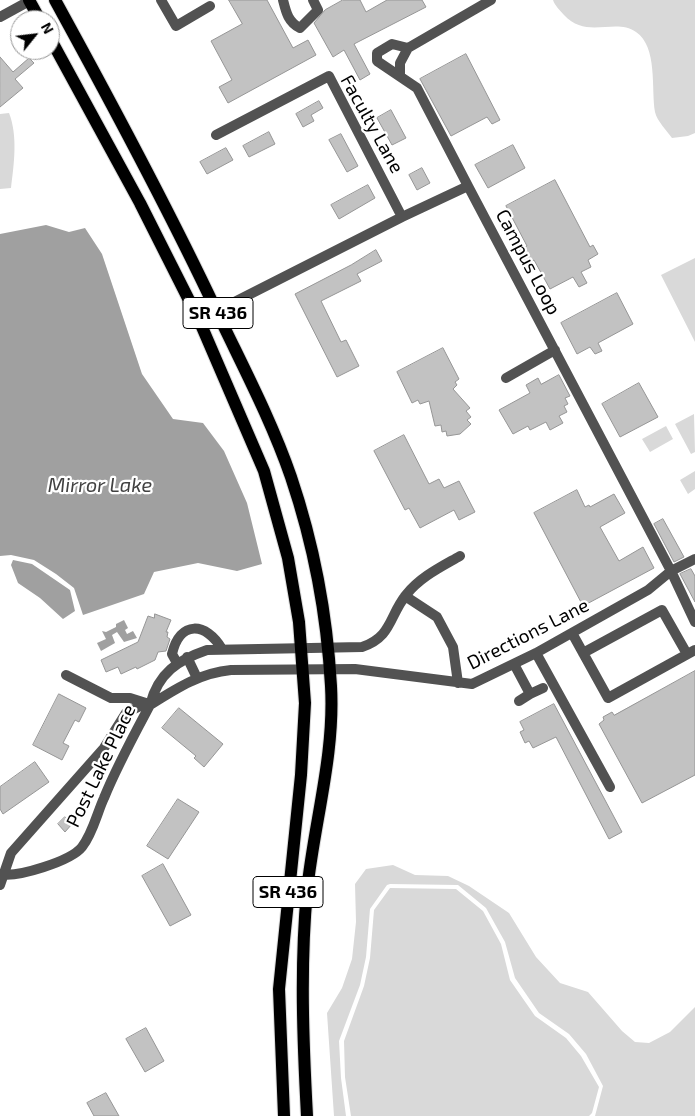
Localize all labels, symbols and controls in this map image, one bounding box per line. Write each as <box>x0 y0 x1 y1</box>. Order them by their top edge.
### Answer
north arrow <box>10 10 60 60</box>
text: N <box>38 19 58 37</box>
street label: Faculty Lane <box>336 71 408 177</box>
street label: Campus Loop <box>491 205 565 319</box>
road number: SR 436 <box>183 298 253 328</box>
water label: Mirror Lake <box>48 473 152 497</box>
street label: Directions Lane <box>463 594 593 674</box>
street label: Post Lake Place <box>61 701 141 831</box>
road number: SR 436 <box>253 876 323 908</box>

